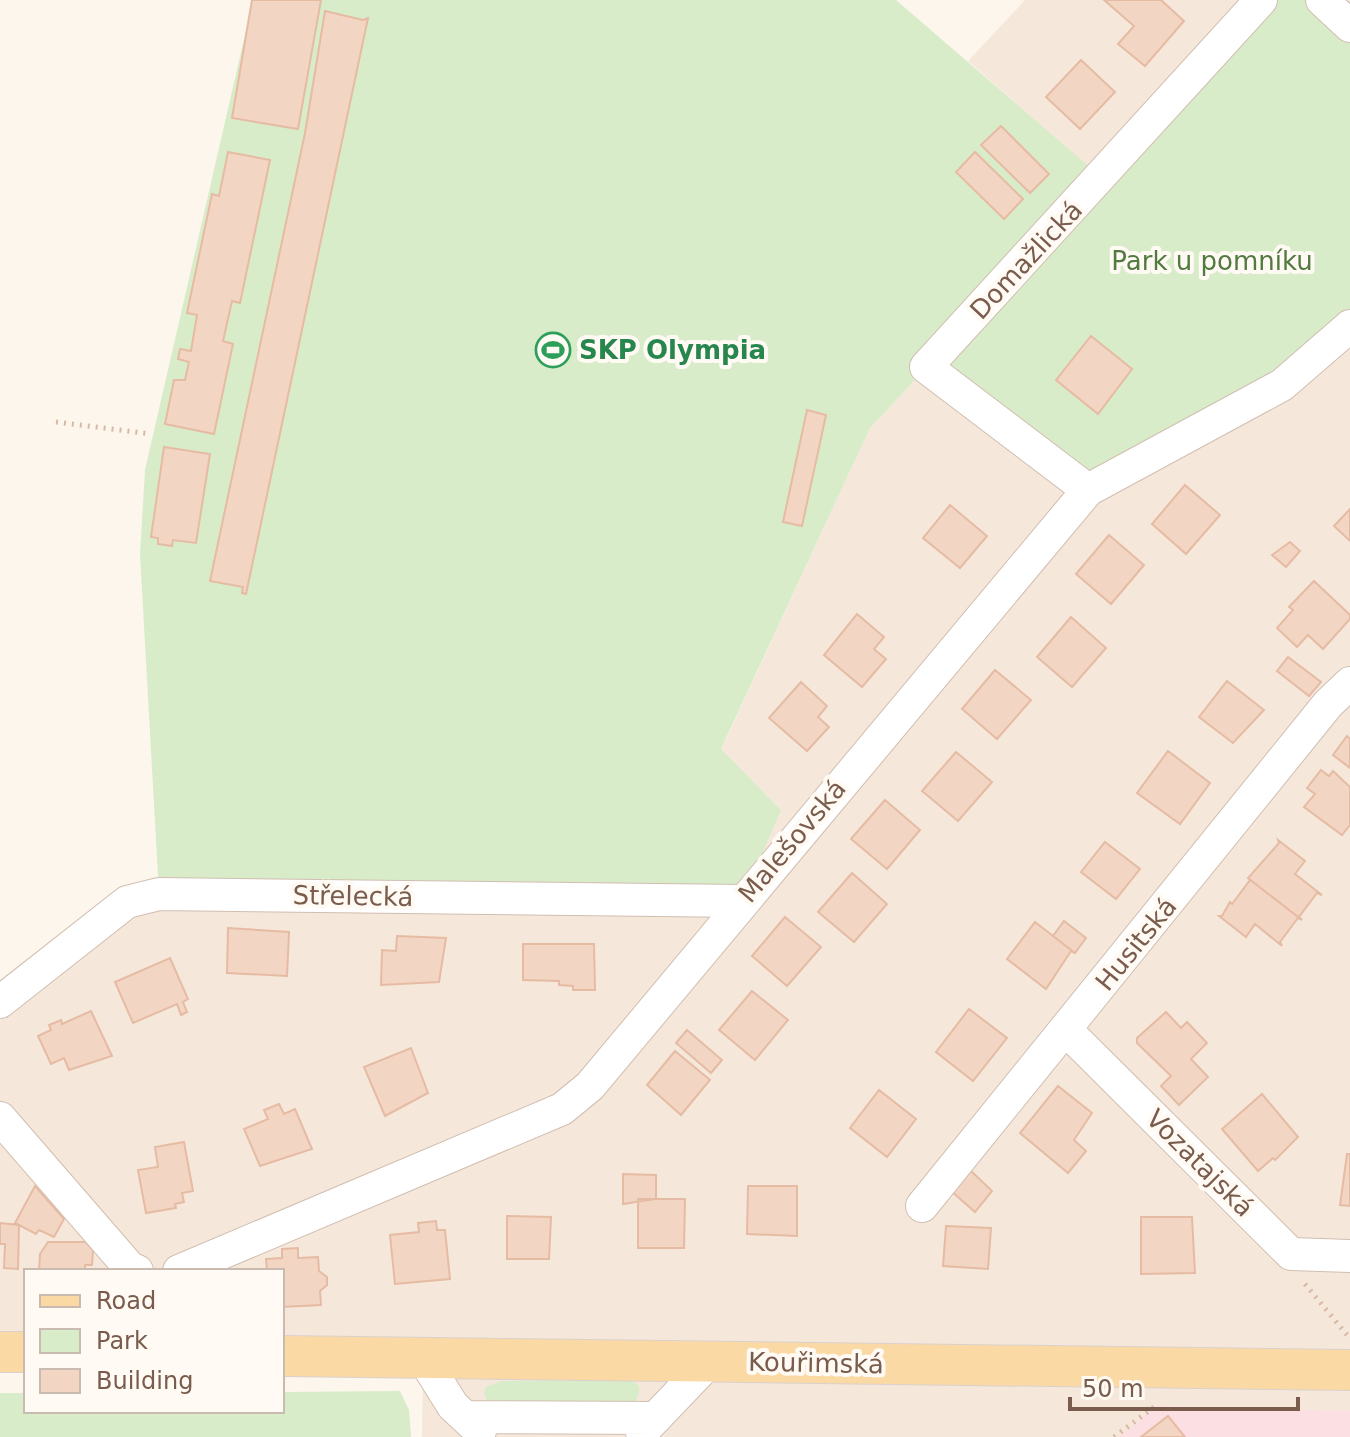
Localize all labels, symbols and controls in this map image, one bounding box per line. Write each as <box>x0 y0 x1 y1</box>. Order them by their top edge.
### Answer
street label: Domažlická <box>964 195 1088 325</box>
park label: Park u pomníku <box>1111 246 1313 276</box>
sports icon: SKP Olympia <box>534 331 572 369</box>
place label: SKP Olympia <box>579 335 766 365</box>
street label: Malešovská <box>732 774 852 908</box>
street label: Střelecká <box>292 880 414 912</box>
street label: Husitská <box>1089 891 1183 997</box>
street label: Vozatajská <box>1140 1103 1260 1223</box>
legend <box>24 1269 284 1413</box>
text: Road <box>96 1287 156 1315</box>
text: Park <box>96 1327 148 1355</box>
street label: Kouřimská <box>748 1347 884 1379</box>
scale bar <box>1070 1361 1298 1411</box>
text: Building <box>96 1367 193 1395</box>
text: 50 m <box>1082 1375 1144 1403</box>

